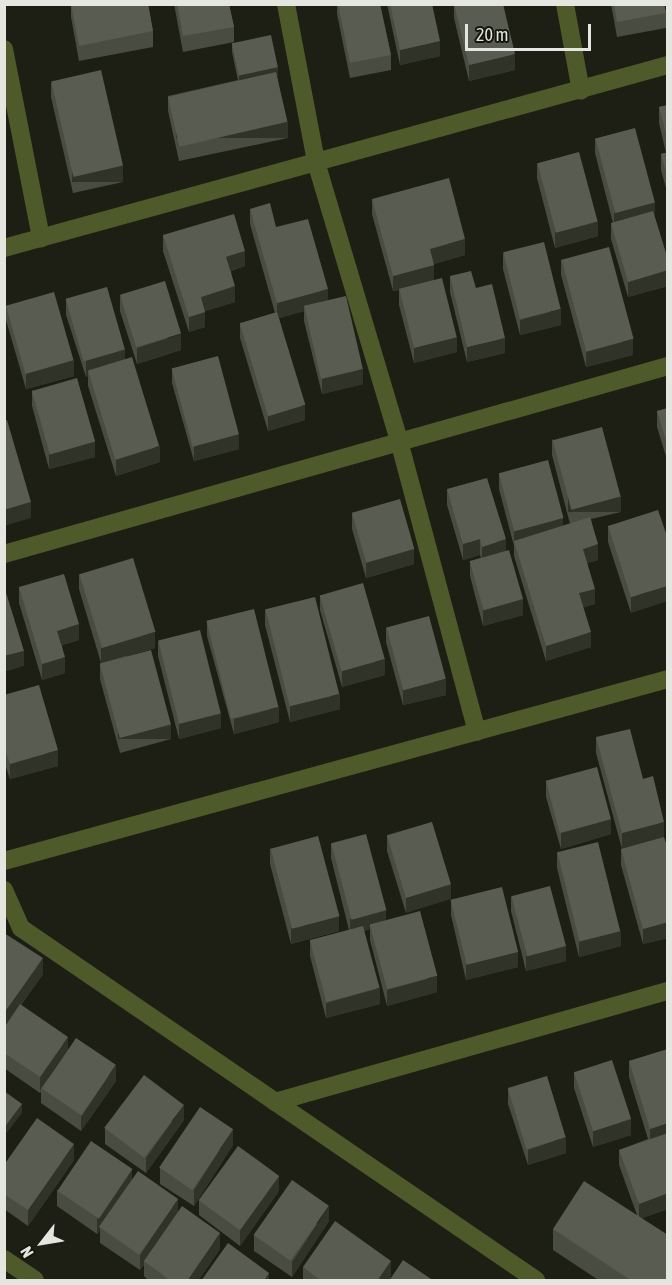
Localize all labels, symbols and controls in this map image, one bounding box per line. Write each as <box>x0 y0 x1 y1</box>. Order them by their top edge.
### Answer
scale bar <box>468 12 594 50</box>
text: 20 m <box>476 24 508 45</box>
north arrow <box>12 1213 72 1273</box>
text: N <box>16 1244 37 1261</box>

